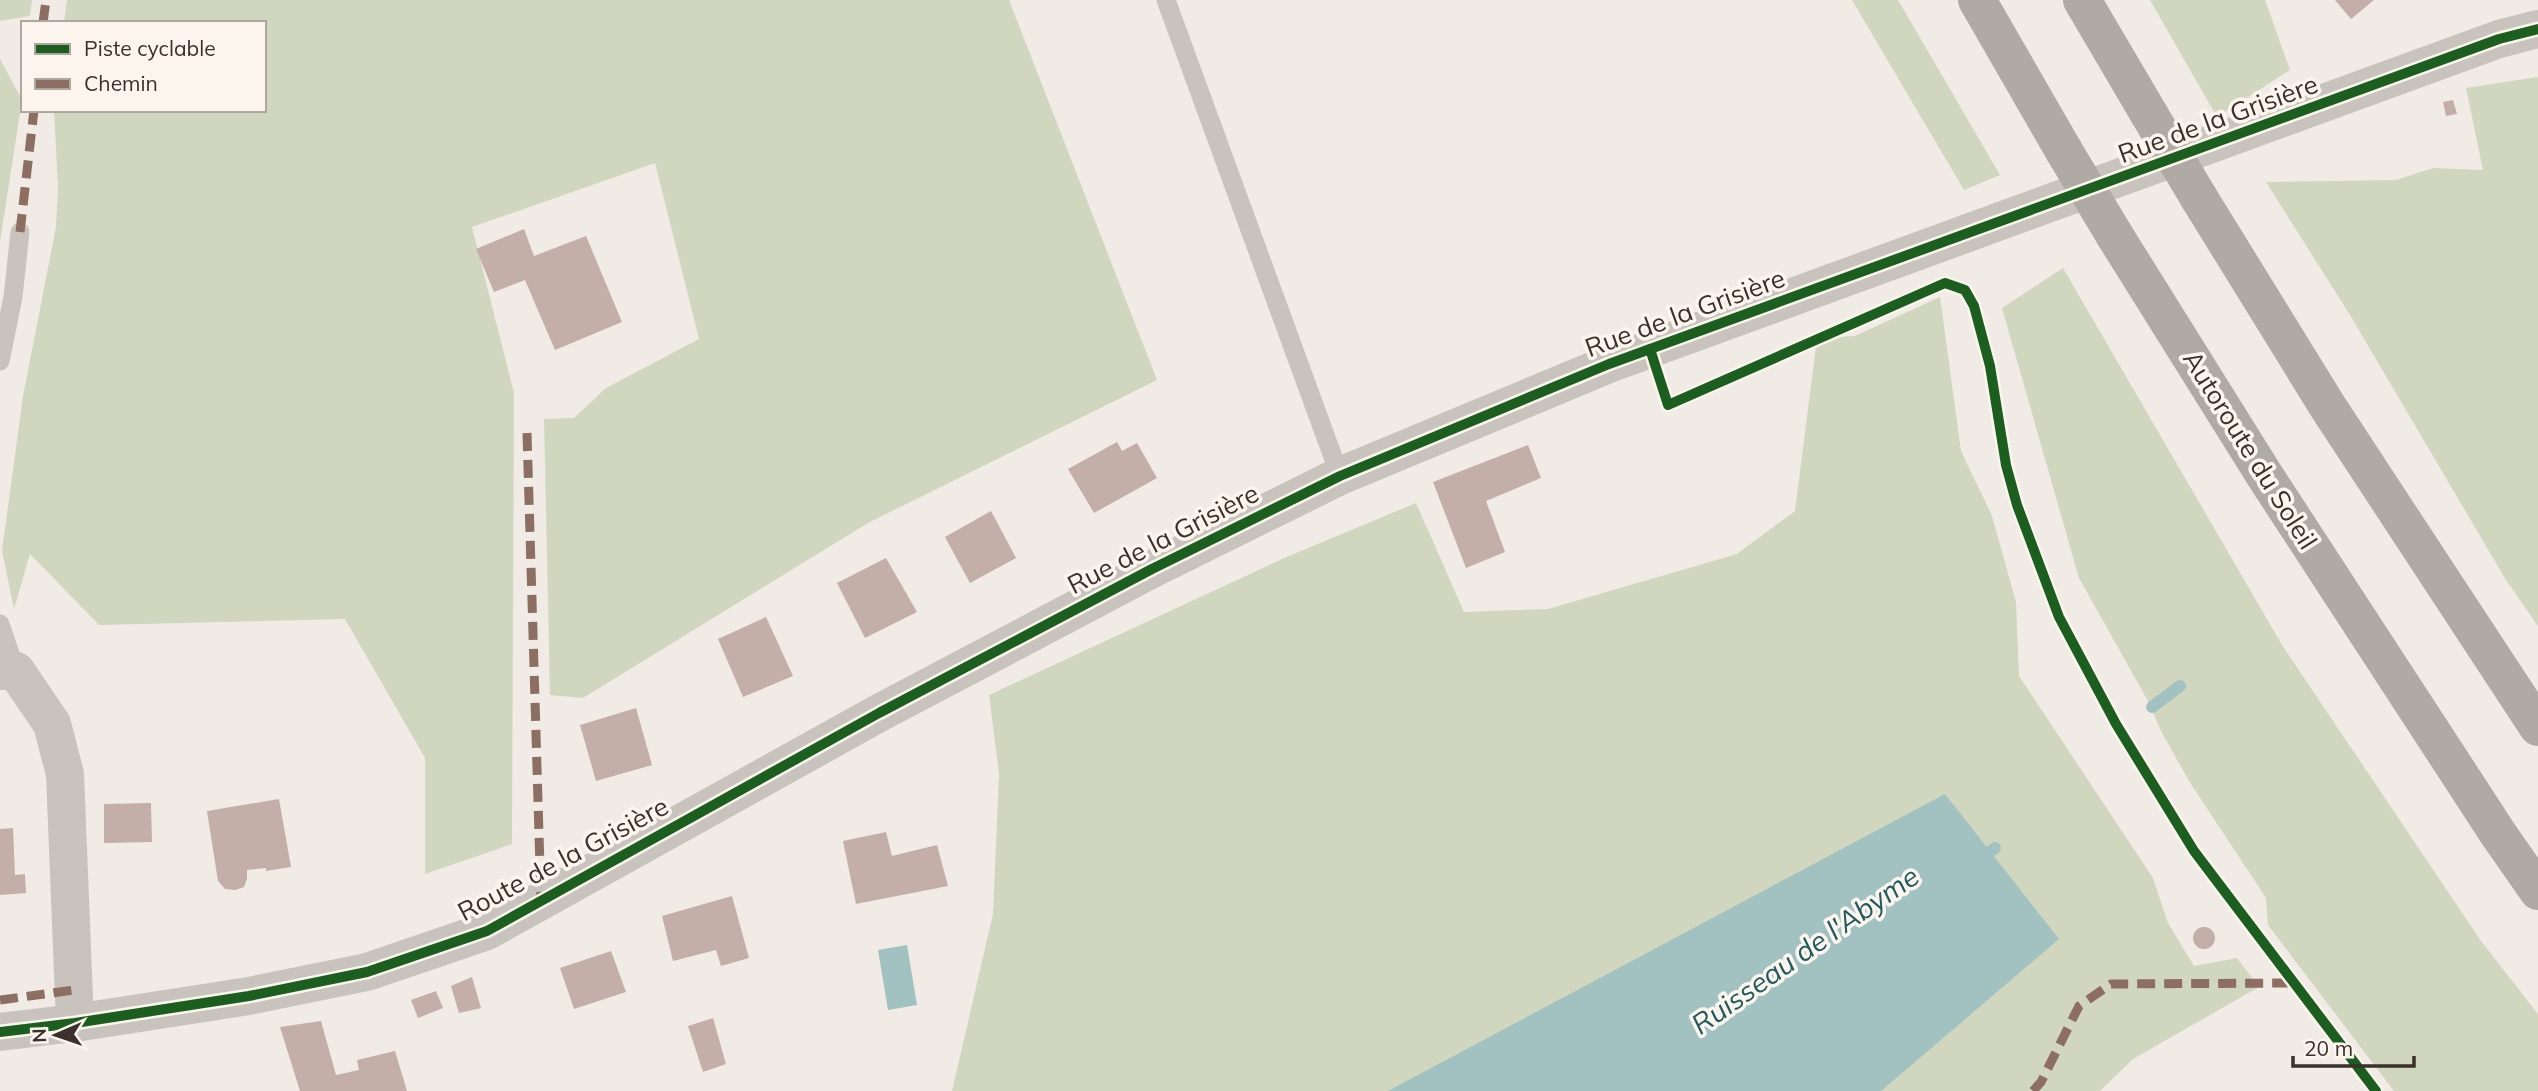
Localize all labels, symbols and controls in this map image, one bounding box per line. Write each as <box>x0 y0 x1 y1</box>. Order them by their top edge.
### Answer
legend <box>21 21 266 112</box>
text: Piste cyclable <box>84 35 216 61</box>
street label: Rue de la Grisière <box>2113 67 2322 170</box>
text: Chemin <box>84 70 158 96</box>
street label: Rue de la Grisière <box>1580 261 1789 364</box>
street label: Autoroute du Soleil <box>2176 344 2325 555</box>
street label: Rue de la Grisière <box>1062 476 1264 601</box>
street label: Route de la Grisière <box>452 789 674 928</box>
water label: Ruisseau de l'Abyme <box>1684 858 1925 1041</box>
north arrow <box>21 1000 91 1070</box>
scale bar <box>2293 1024 2414 1068</box>
text: N <box>27 1028 51 1043</box>
text: 20 m <box>2304 1035 2353 1061</box>

